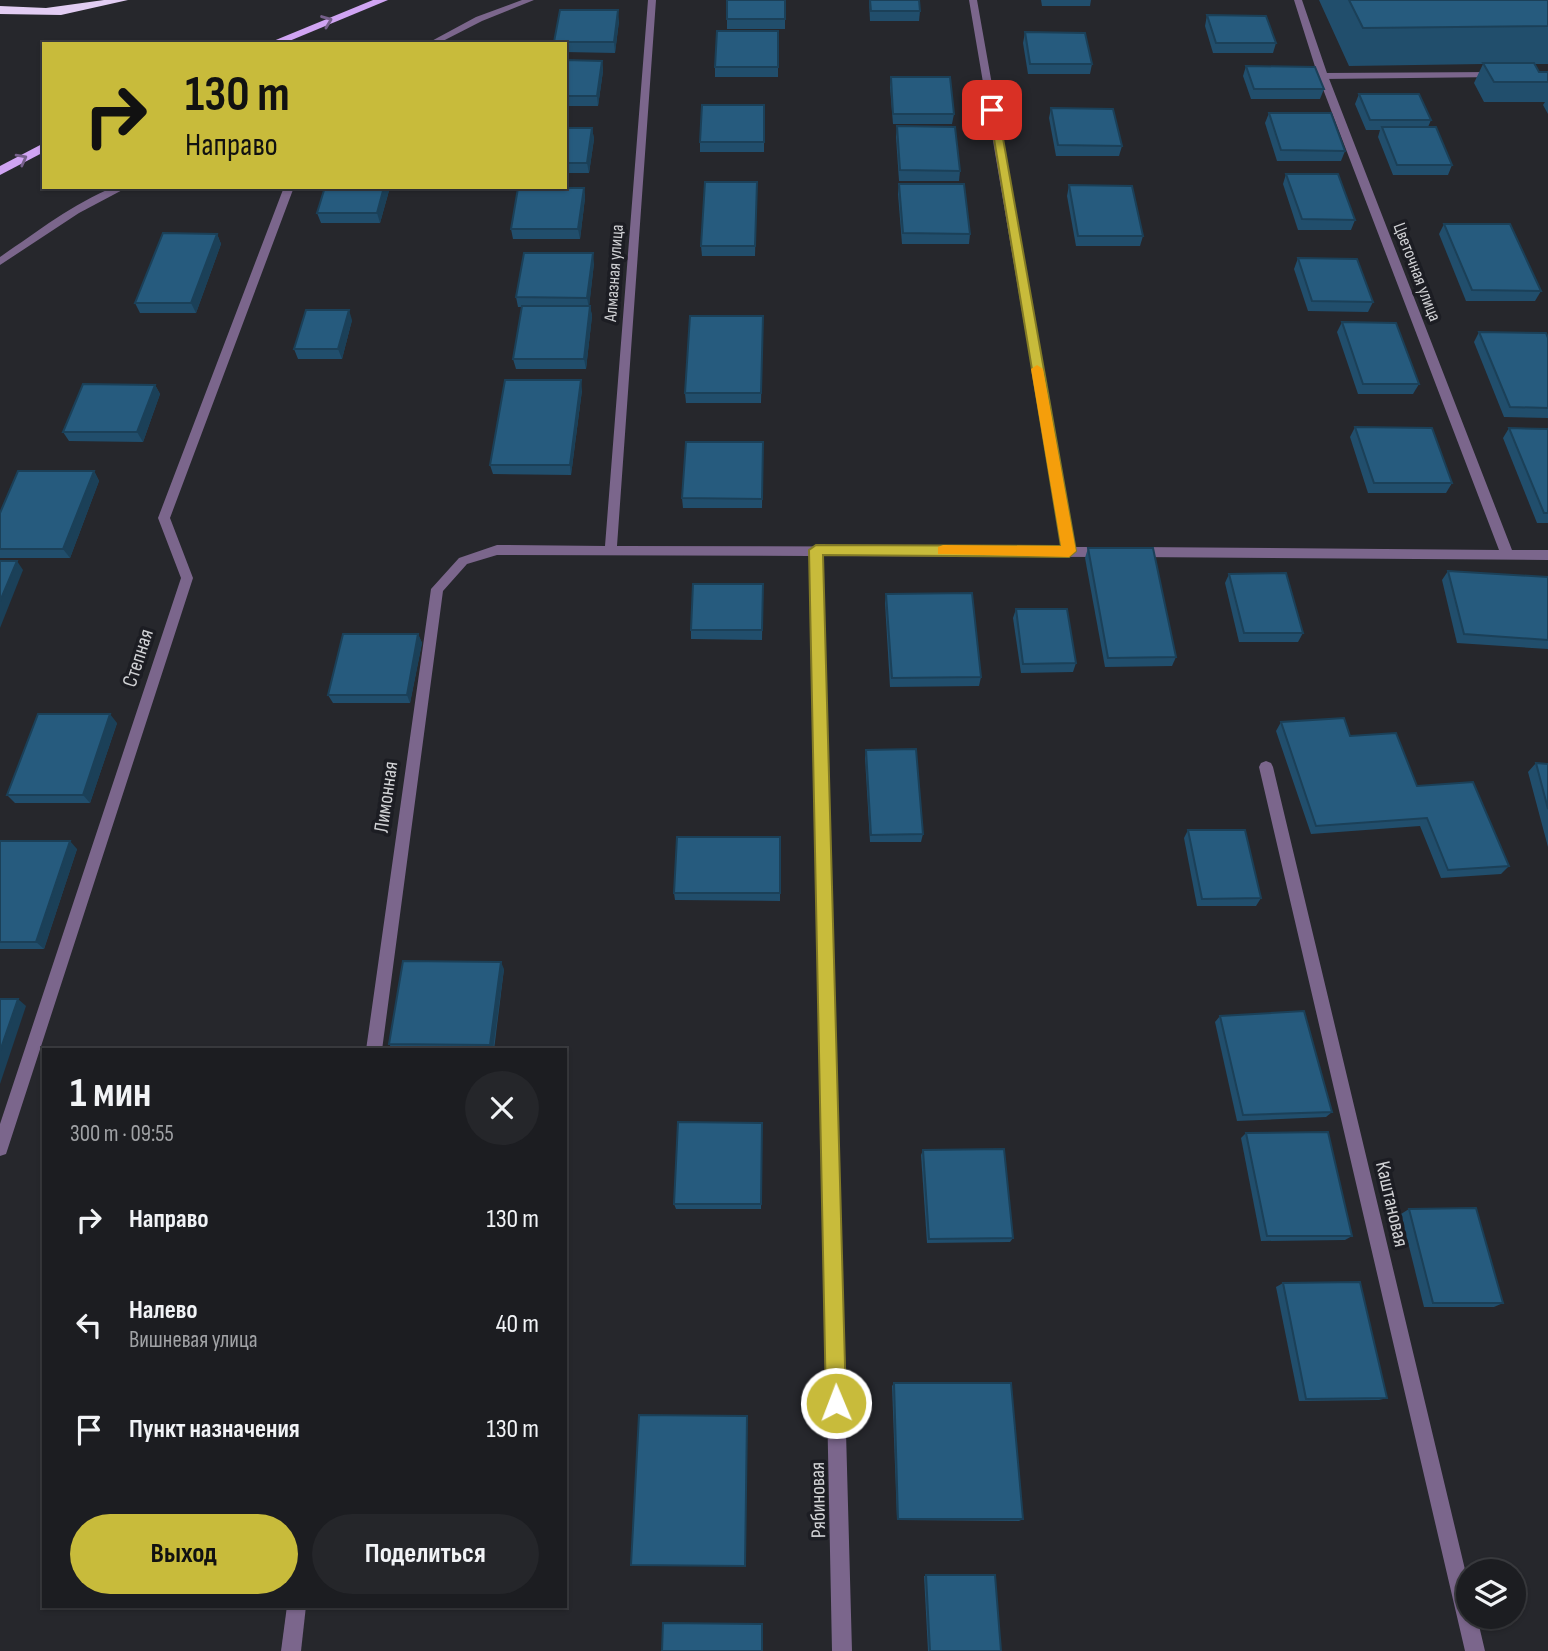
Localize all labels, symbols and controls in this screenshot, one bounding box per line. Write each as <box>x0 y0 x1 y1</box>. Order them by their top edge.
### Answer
one-way arrow <box>320 16 332 30</box>
text: 130 m <box>185 66 290 125</box>
icon: right <box>70 70 161 161</box>
pin <box>962 80 1022 140</box>
icon: arrive <box>973 91 1011 129</box>
text: Направо <box>185 126 278 165</box>
one-way arrow <box>15 154 27 167</box>
street label: Цветочная улица <box>1389 220 1445 324</box>
street label: Алмазная улица <box>600 224 628 323</box>
street label: Степная <box>117 626 159 690</box>
street label: Лимонная <box>369 760 403 834</box>
text: 1 мин <box>70 1068 151 1119</box>
button: close <box>465 1071 539 1145</box>
text: 300 m · 09:55 <box>70 1120 174 1148</box>
street label: Каштановая <box>1370 1159 1414 1249</box>
icon: right <box>70 1201 108 1239</box>
text: Направо <box>129 1204 208 1235</box>
text: 130 m <box>487 1204 539 1235</box>
text: Налево <box>129 1295 198 1326</box>
icon: left <box>70 1306 108 1344</box>
text: 40 m <box>496 1309 539 1340</box>
text: Вишневая улица <box>129 1326 258 1354</box>
position arrow <box>799 1366 873 1440</box>
icon: arrive <box>70 1411 108 1449</box>
text: Пункт назначения <box>129 1414 300 1445</box>
text: 130 m <box>487 1414 539 1445</box>
street label: Рябиновая <box>805 1462 831 1538</box>
button: Выход <box>70 1514 298 1594</box>
button: Поделиться <box>312 1514 539 1594</box>
map controls <box>1456 1559 1526 1629</box>
button: layers <box>1456 1559 1526 1629</box>

